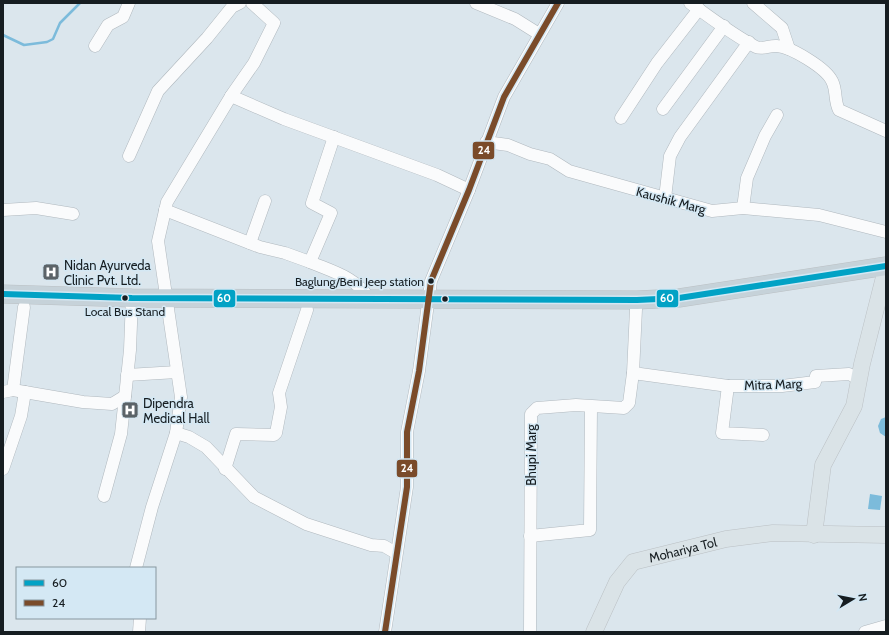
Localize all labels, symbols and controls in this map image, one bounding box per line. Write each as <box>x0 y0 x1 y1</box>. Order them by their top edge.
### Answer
line badge: 24 <box>472 141 495 160</box>
text: 24 <box>478 143 490 157</box>
street label: Kaushik Marg <box>634 183 708 217</box>
place label: Nidan Ayurveda Clinic Pvt. Ltd. <box>64 257 152 288</box>
hospital icon: Nidan Ayurveda Clinic Pvt. Ltd. <box>41 262 61 282</box>
place label: Baglung/Beni Jeep station <box>295 274 424 289</box>
marker: Baglung/Beni Jeep station <box>426 276 436 286</box>
line badge: 60 <box>213 289 236 308</box>
line badge: 60 <box>656 289 679 308</box>
text: 60 <box>217 291 231 305</box>
text: 60 <box>660 291 674 305</box>
marker: Local Bus Stand <box>120 293 130 303</box>
unlabelled marker <box>440 294 450 304</box>
place label: Local Bus Stand <box>85 304 165 319</box>
street label: Mitra Marg <box>744 375 803 393</box>
place label: Dipendra Medical Hall <box>143 395 210 426</box>
hospital icon: Dipendra Medical Hall <box>120 400 140 420</box>
street label: Bhupi Marg <box>523 424 539 486</box>
line badge: 24 <box>396 459 418 478</box>
text: 24 <box>401 461 413 475</box>
street label: Mohariya Tol <box>647 534 719 566</box>
legend <box>16 567 156 619</box>
text: 60 <box>52 575 67 590</box>
north arrow <box>833 579 873 619</box>
text: N <box>855 592 870 602</box>
text: 24 <box>52 595 65 610</box>

